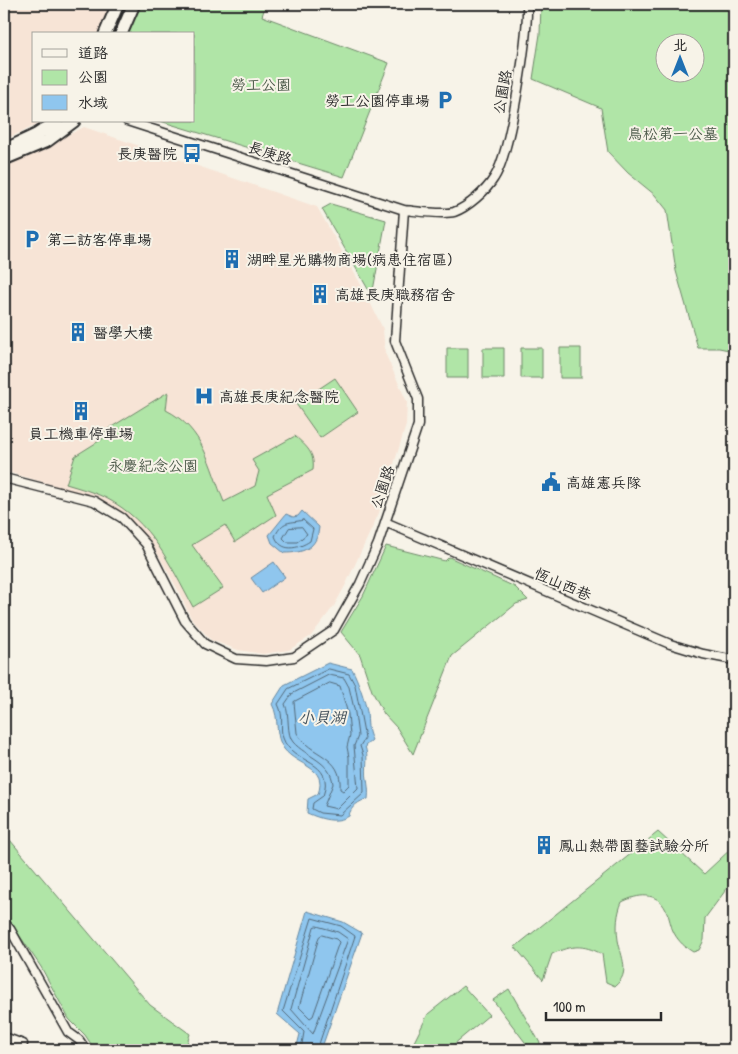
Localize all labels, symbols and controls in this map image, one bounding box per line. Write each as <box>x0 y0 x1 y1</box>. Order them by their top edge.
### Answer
legend <box>32 32 195 122</box>
north arrow <box>656 32 706 82</box>
text: 北 <box>673 35 687 54</box>
text: 道路 <box>78 42 108 63</box>
text: 公園 <box>78 66 108 87</box>
street label: 公園路 <box>488 68 516 116</box>
park label: 勞工公園 <box>231 74 291 95</box>
parking icon: 勞工公園停車場 <box>434 89 456 111</box>
place label: 勞工公園停車場 <box>325 90 430 111</box>
text: 水域 <box>78 92 108 113</box>
park label: 鳥松第一公墓 <box>628 123 718 144</box>
street label: 長庚路 <box>245 136 295 170</box>
bus stop icon: 長庚醫院 <box>181 142 203 164</box>
place label: 長庚醫院 <box>117 143 177 164</box>
parking icon: 第二訪客停車場 <box>21 228 43 250</box>
place label: 第二訪客停車場 <box>47 229 152 250</box>
building icon: 湖畔星光購物商場(病患住宿區) <box>221 248 243 270</box>
place label: 湖畔星光購物商場(病患住宿區) <box>247 249 452 270</box>
building icon: 高雄長庚職務宿舍 <box>309 283 331 305</box>
place label: 高雄長庚職務宿舍 <box>335 284 455 305</box>
building icon: 醫學大樓 <box>67 321 89 343</box>
place label: 醫學大樓 <box>93 322 153 343</box>
hospital icon: 高雄長庚紀念醫院 <box>193 385 215 407</box>
place label: 高雄長庚紀念醫院 <box>219 386 339 407</box>
building icon: 員工機車停車場 <box>70 400 92 422</box>
place label: 員工機車停車場 <box>28 423 134 444</box>
park label: 永慶紀念公園 <box>108 455 198 476</box>
street label: 公園路 <box>365 462 399 512</box>
public building icon: 高雄憲兵隊 <box>540 471 562 493</box>
place label: 高雄憲兵隊 <box>566 472 641 493</box>
street label: 恆山西巷 <box>531 563 595 605</box>
water label: 小貝湖 <box>298 706 348 728</box>
building icon: 鳳山熱帶園藝試驗分所 <box>533 834 555 856</box>
place label: 鳳山熱帶園藝試驗分所 <box>559 835 709 856</box>
scale bar <box>546 989 660 1021</box>
text: 100 m <box>553 996 586 1017</box>

